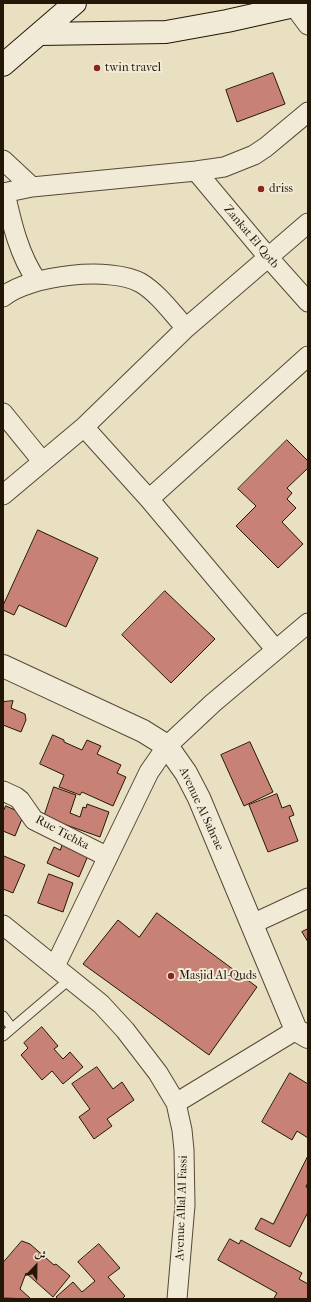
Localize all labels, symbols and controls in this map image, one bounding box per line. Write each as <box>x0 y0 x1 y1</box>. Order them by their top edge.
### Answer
place label: twin travel <box>105 61 161 75</box>
marker: twin travel <box>92 63 102 73</box>
place label: driss <box>269 182 293 196</box>
marker: driss <box>256 184 266 194</box>
street label: Zankat El Qotb <box>220 202 282 272</box>
street label: Avenue Al Sahrae <box>175 765 227 853</box>
street label: Rue Tichka <box>33 813 91 853</box>
place label: Masjid Al-Quds <box>179 969 257 983</box>
marker: Masjid Al-Quds <box>166 971 176 981</box>
street label: Avenue Allal Al Fassi <box>173 1155 191 1261</box>
north arrow <box>16 1246 56 1286</box>
text: ش <box>33 1246 48 1262</box>

